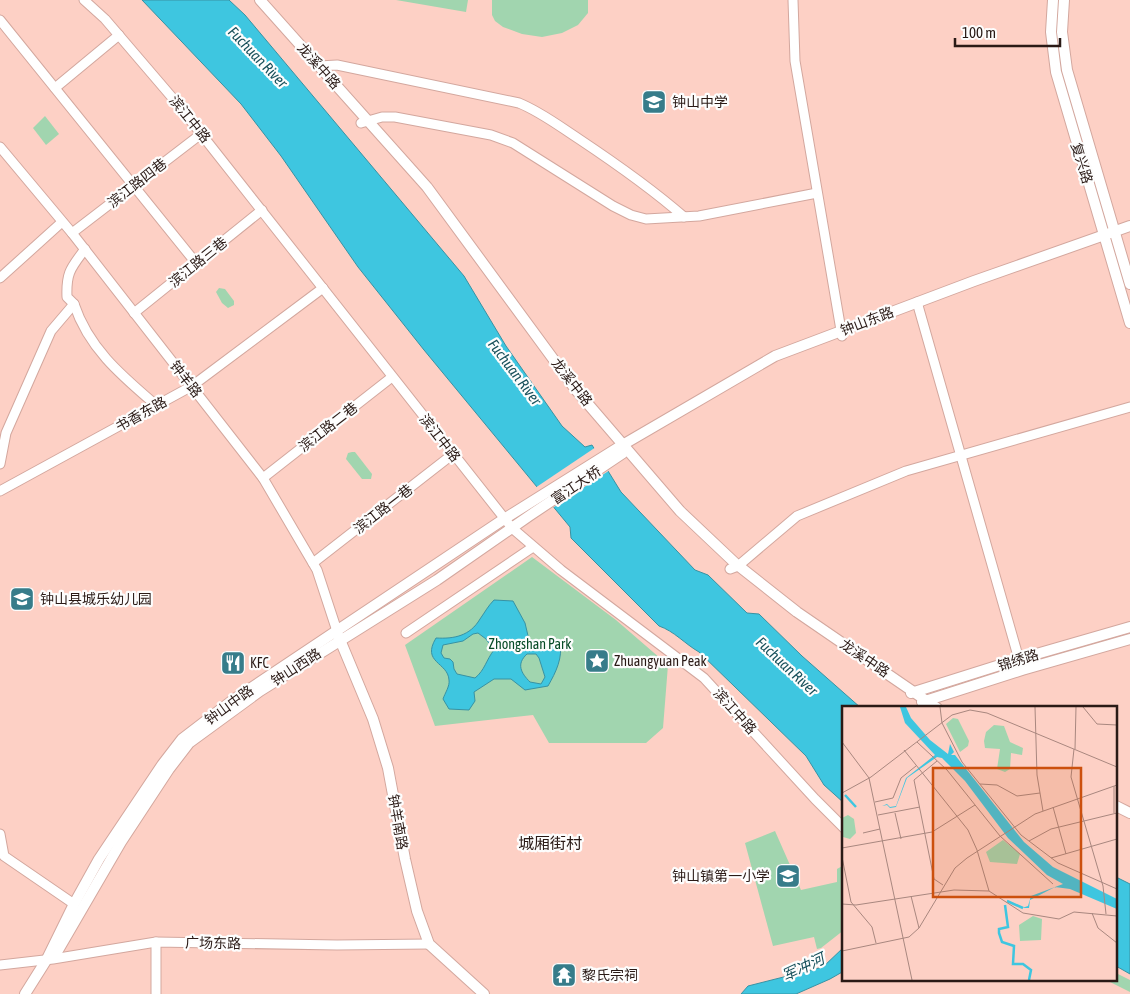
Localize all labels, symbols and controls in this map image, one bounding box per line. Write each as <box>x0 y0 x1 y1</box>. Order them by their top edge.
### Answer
scale bar <box>955 15 1060 47</box>
water label: Fuchuan River <box>225 23 292 91</box>
text: 100 m <box>962 24 996 41</box>
street label: 龙溪中路 <box>294 40 344 92</box>
school or university icon: 钟山中学 <box>641 89 667 115</box>
street label: 滨江中路 <box>166 92 214 146</box>
place label: 钟山中学 <box>672 94 728 110</box>
street label: 复兴路 <box>1068 141 1096 185</box>
street label: 滨江路四巷 <box>104 155 170 211</box>
street label: 滨江路三巷 <box>166 234 230 290</box>
street label: 钟山东路 <box>838 303 896 339</box>
water label: Fuchuan River <box>485 336 546 409</box>
street label: 龙溪中路 <box>548 355 596 409</box>
street label: 钟羊路 <box>167 358 205 400</box>
street label: 书香东路 <box>113 393 169 435</box>
street label: 滨江路二巷 <box>295 399 361 455</box>
street label: 滨江中路 <box>416 411 464 465</box>
street label: 富江大桥 <box>548 463 604 507</box>
street label: 滨江路一巷 <box>350 481 416 537</box>
school or university icon: 钟山县城乐幼儿园 <box>9 586 35 612</box>
place label: 钟山县城乐幼儿园 <box>40 591 152 607</box>
water label: Fuchuan River <box>753 633 822 699</box>
park label: Zhongshan Park <box>489 636 571 652</box>
street label: 龙溪中路 <box>837 636 893 680</box>
street label: 钟山西路 <box>268 645 324 689</box>
street label: 锦绣路 <box>996 646 1040 674</box>
place icon: Zhuangyuan Peak <box>584 648 610 674</box>
restaurant icon: KFC <box>220 650 246 676</box>
place label: Zhuangyuan Peak <box>614 653 707 669</box>
place label: KFC <box>250 655 270 671</box>
street label: 钟山中路 <box>202 682 256 728</box>
street label: 滨江中路 <box>710 685 760 737</box>
inset map <box>842 706 1118 982</box>
street label: 钟羊南路 <box>385 793 411 851</box>
district label: 城厢街村 <box>518 834 582 852</box>
school or university icon: 钟山镇第一小学 <box>775 863 801 889</box>
place label: 钟山镇第一小学 <box>672 868 770 884</box>
street label: 广场东路 <box>185 935 241 951</box>
water label: 军冲河 <box>779 949 830 984</box>
temple icon: 黎氏宗祠 <box>551 962 577 988</box>
place label: 黎氏宗祠 <box>582 967 638 983</box>

